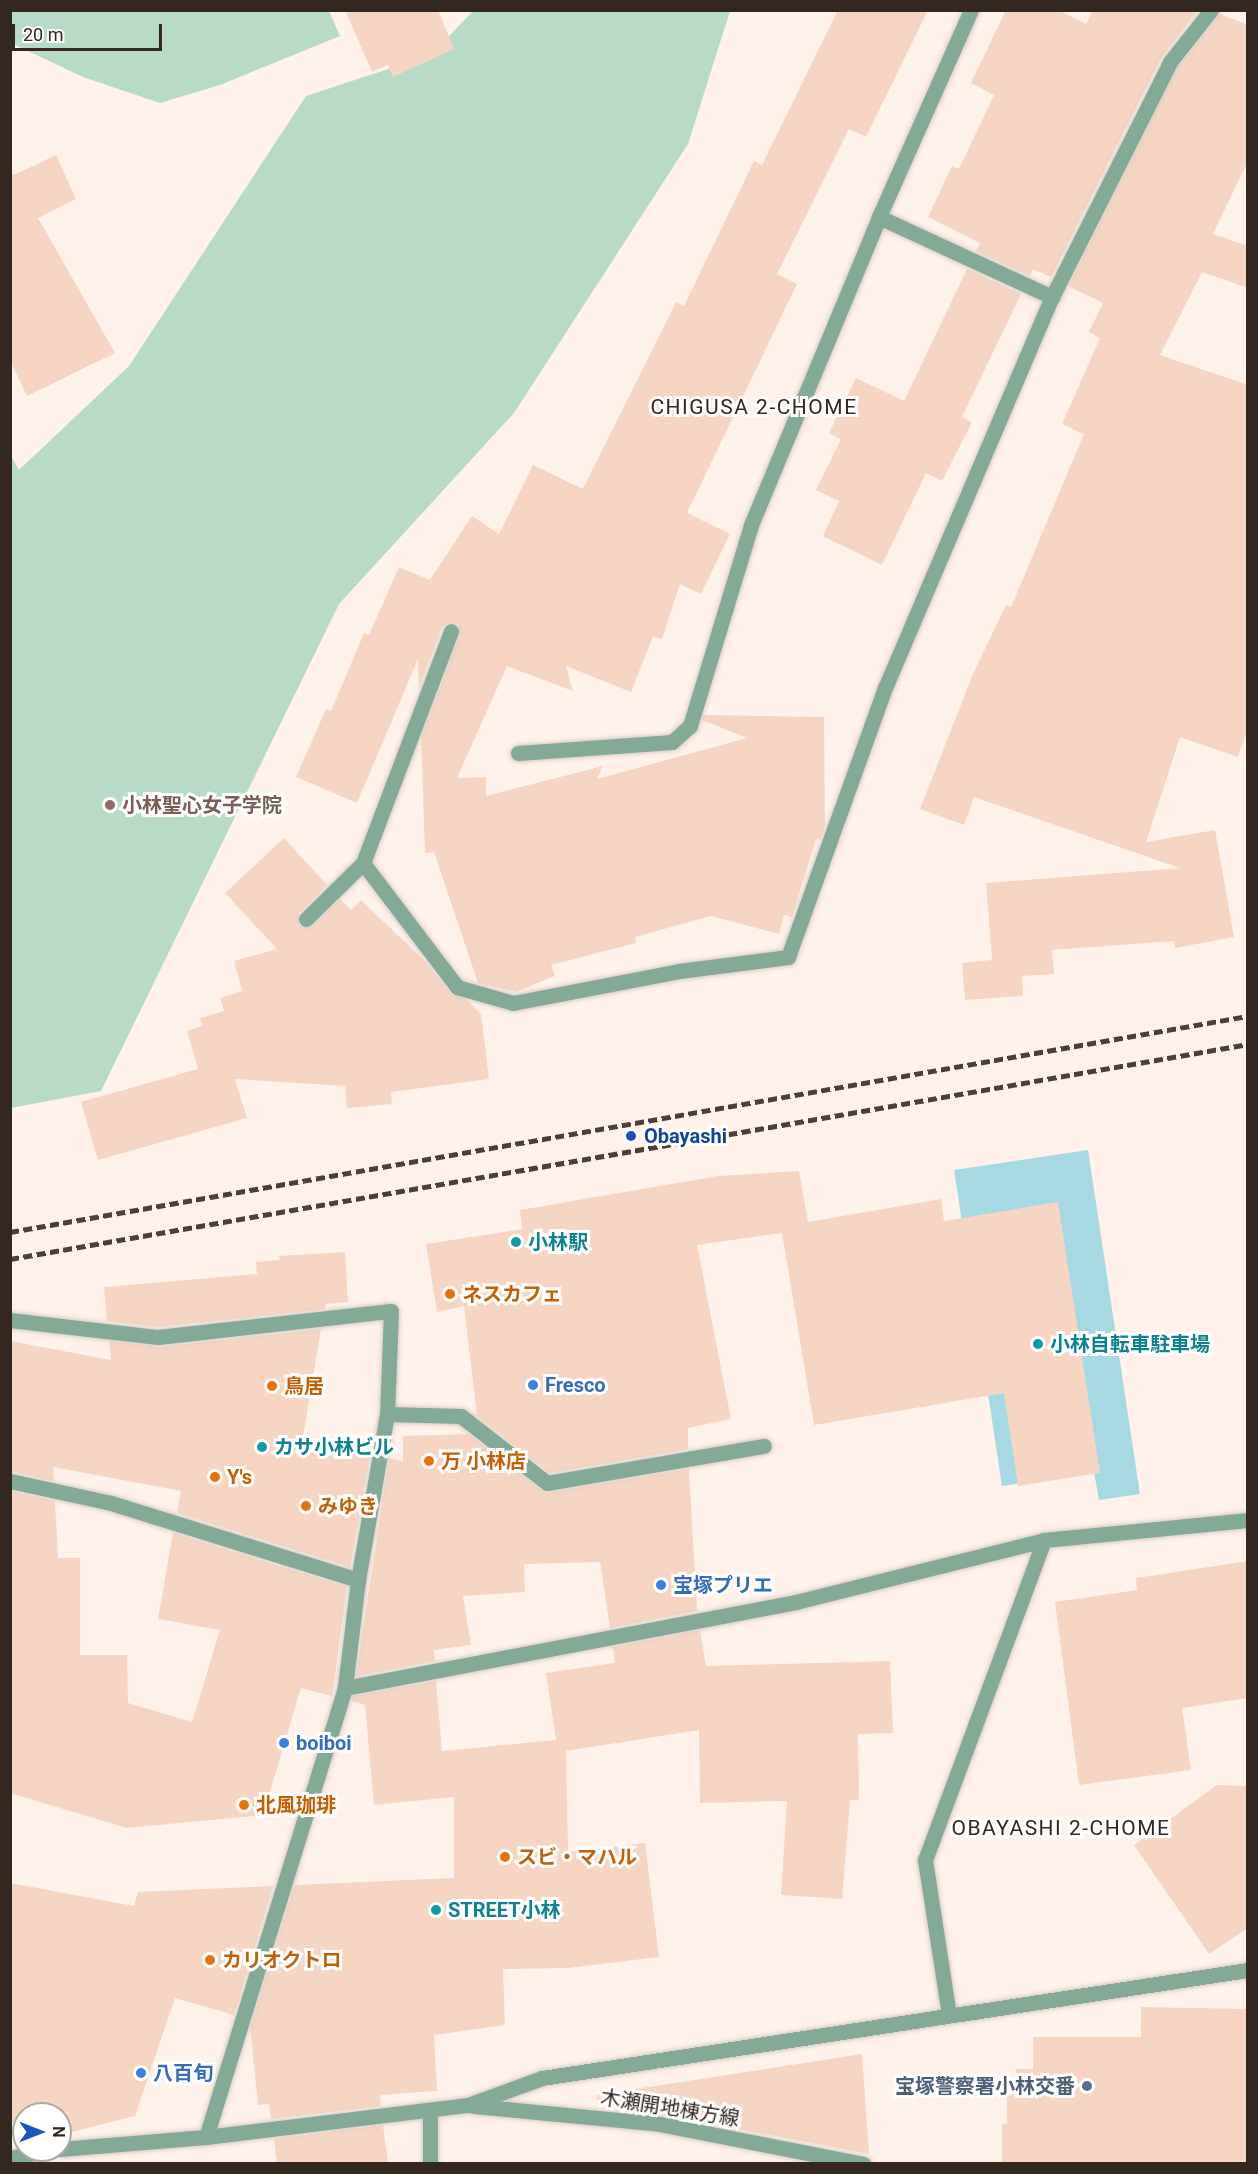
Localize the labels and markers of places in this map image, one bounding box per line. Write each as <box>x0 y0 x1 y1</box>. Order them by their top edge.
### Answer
place label: 小林聖心女子学院 <box>122 793 282 817</box>
marker: 小林聖心女子学院 <box>103 798 117 812</box>
place label: Obayashi <box>644 1124 727 1148</box>
marker: Obayashi <box>622 1127 640 1145</box>
place label: 小林駅 <box>528 1230 588 1254</box>
marker: 小林駅 <box>509 1235 523 1249</box>
place label: ネスカフェ <box>462 1282 562 1306</box>
marker: ネスカフェ <box>443 1287 457 1301</box>
place label: 小林自転車駐車場 <box>1050 1332 1210 1356</box>
marker: 小林自転車駐車場 <box>1031 1337 1045 1351</box>
place label: Fresco <box>545 1373 606 1397</box>
place label: 鳥居 <box>284 1374 324 1398</box>
marker: Fresco <box>526 1378 540 1392</box>
marker: 鳥居 <box>265 1379 279 1393</box>
place label: カサ小林ビル <box>274 1435 394 1459</box>
marker: カサ小林ビル <box>255 1440 269 1454</box>
place label: 万 小林店 <box>441 1449 526 1473</box>
marker: 万 小林店 <box>422 1454 436 1468</box>
place label: Y's <box>227 1465 252 1489</box>
marker: Y's <box>208 1470 222 1484</box>
place label: みゆき <box>318 1494 378 1518</box>
marker: みゆき <box>299 1499 313 1513</box>
place label: 宝塚プリエ <box>673 1573 773 1597</box>
marker: 宝塚プリエ <box>654 1578 668 1592</box>
place label: boiboi <box>296 1731 352 1755</box>
marker: boiboi <box>277 1736 291 1750</box>
place label: 北風珈琲 <box>256 1793 336 1817</box>
marker: 北風珈琲 <box>237 1798 251 1812</box>
place label: スビ・マハル <box>517 1845 637 1869</box>
marker: スビ・マハル <box>498 1850 512 1864</box>
place label: STREET小林 <box>448 1898 561 1922</box>
marker: STREET小林 <box>429 1903 443 1917</box>
place label: カリオクトロ <box>222 1948 342 1972</box>
marker: カリオクトロ <box>203 1953 217 1967</box>
place label: 八百旬 <box>153 2061 213 2085</box>
marker: 八百旬 <box>134 2066 148 2080</box>
place label: 宝塚警察署小林交番 <box>895 2074 1075 2098</box>
marker: 宝塚警察署小林交番 <box>1080 2079 1094 2093</box>

